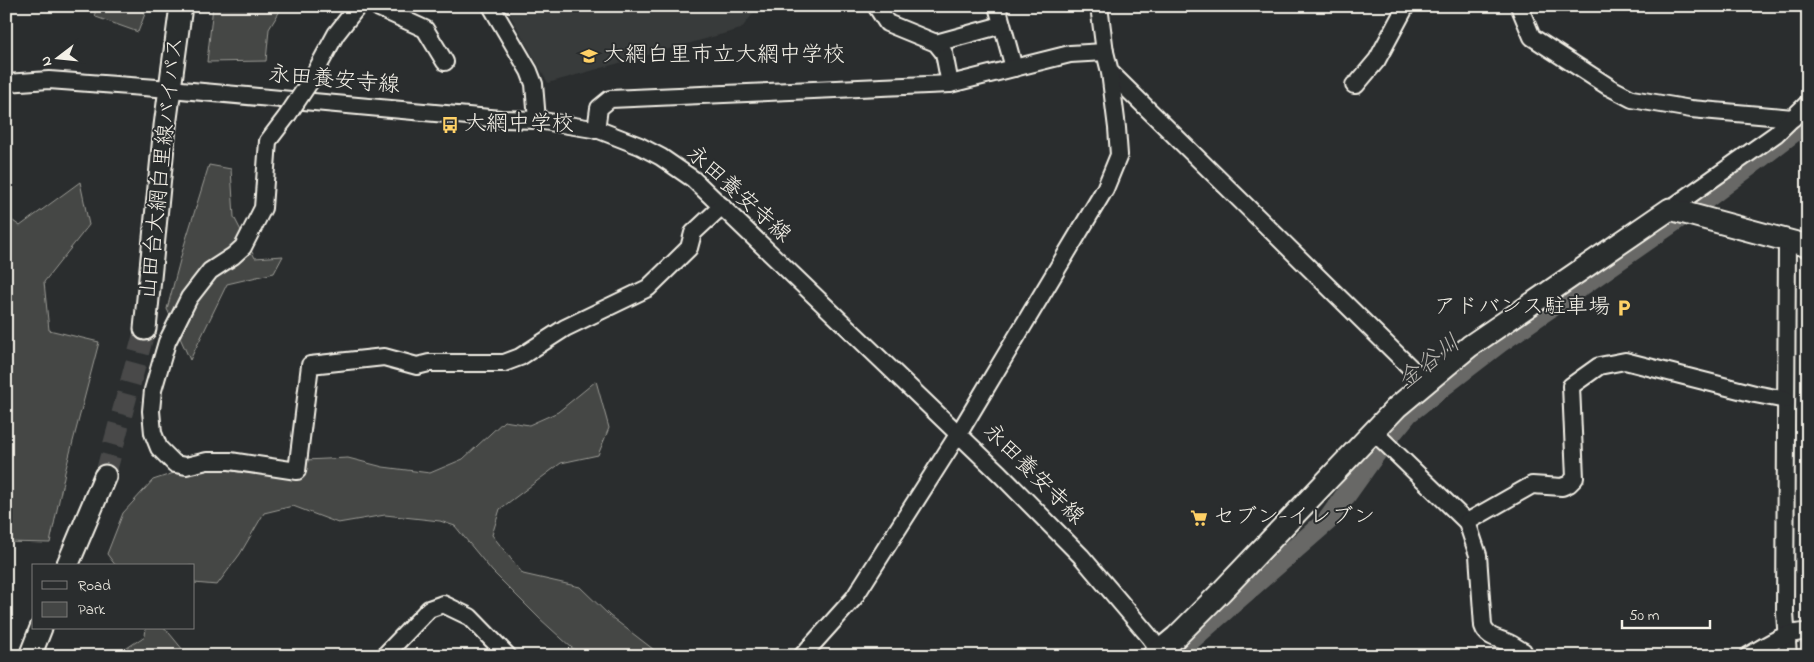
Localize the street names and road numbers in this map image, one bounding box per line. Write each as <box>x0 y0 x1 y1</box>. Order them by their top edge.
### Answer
street label: 山田台大網白里線バイパス <box>133 35 193 301</box>
street label: 永田養安寺線 <box>267 59 401 103</box>
street label: 永田養安寺線 <box>678 139 798 251</box>
street label: 永田養安寺線 <box>975 417 1091 533</box>

